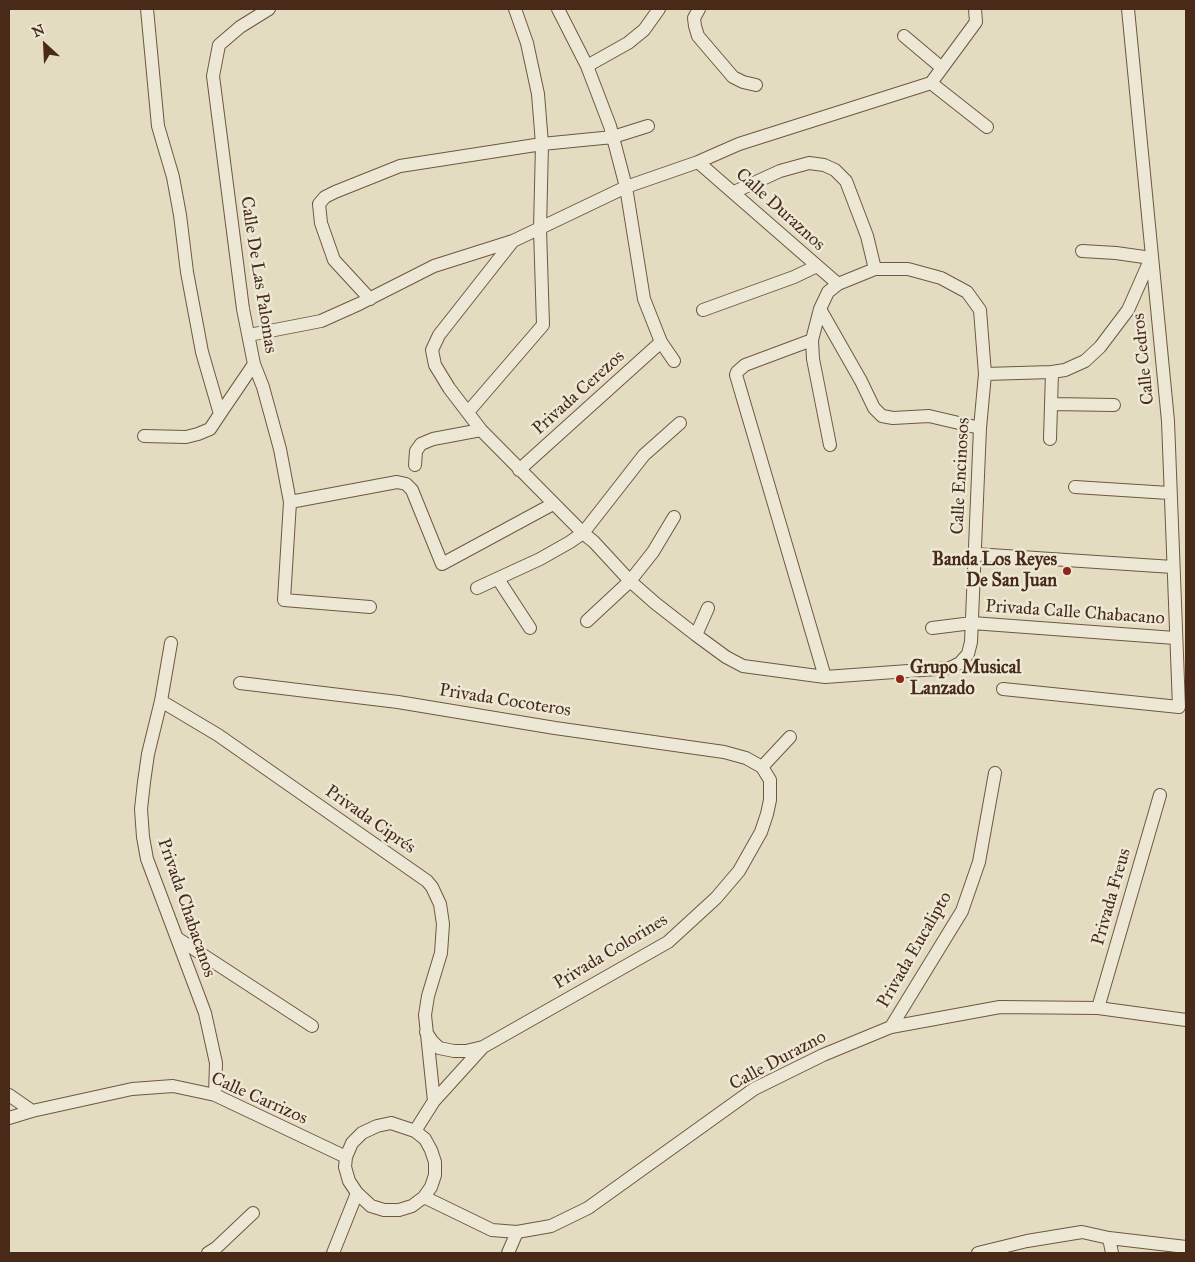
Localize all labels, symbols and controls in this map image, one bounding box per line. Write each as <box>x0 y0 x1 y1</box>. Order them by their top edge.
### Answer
north arrow <box>20 20 70 70</box>
text: N <box>29 21 47 41</box>
street label: Calle Duraznos <box>731 164 829 256</box>
street label: Calle De Las Palomas <box>235 195 281 355</box>
street label: Calle Cedros <box>1128 312 1160 406</box>
street label: Privada Cerezos <box>529 346 629 440</box>
street label: Calle Encinosos <box>947 417 975 535</box>
place label: Banda Los Reyes De San Juan <box>932 550 1057 592</box>
marker: Banda Los Reyes De San Juan <box>1061 565 1073 577</box>
street label: Privada Calle Chabacano <box>985 596 1165 630</box>
place label: Grupo Musical Lanzado <box>910 658 1021 701</box>
marker: Grupo Musical Lanzado <box>894 673 906 685</box>
street label: Privada Cocoteros <box>438 680 572 722</box>
street label: Privada Ciprés <box>321 781 419 859</box>
street label: Privada Chabacanos <box>152 836 220 980</box>
street label: Privada Freus <box>1088 846 1136 948</box>
street label: Privada Eucalipto <box>873 888 957 1012</box>
street label: Privada Colorines <box>550 909 672 995</box>
street label: Calle Durazno <box>726 1027 830 1095</box>
street label: Calle Carrizos <box>207 1068 311 1130</box>

